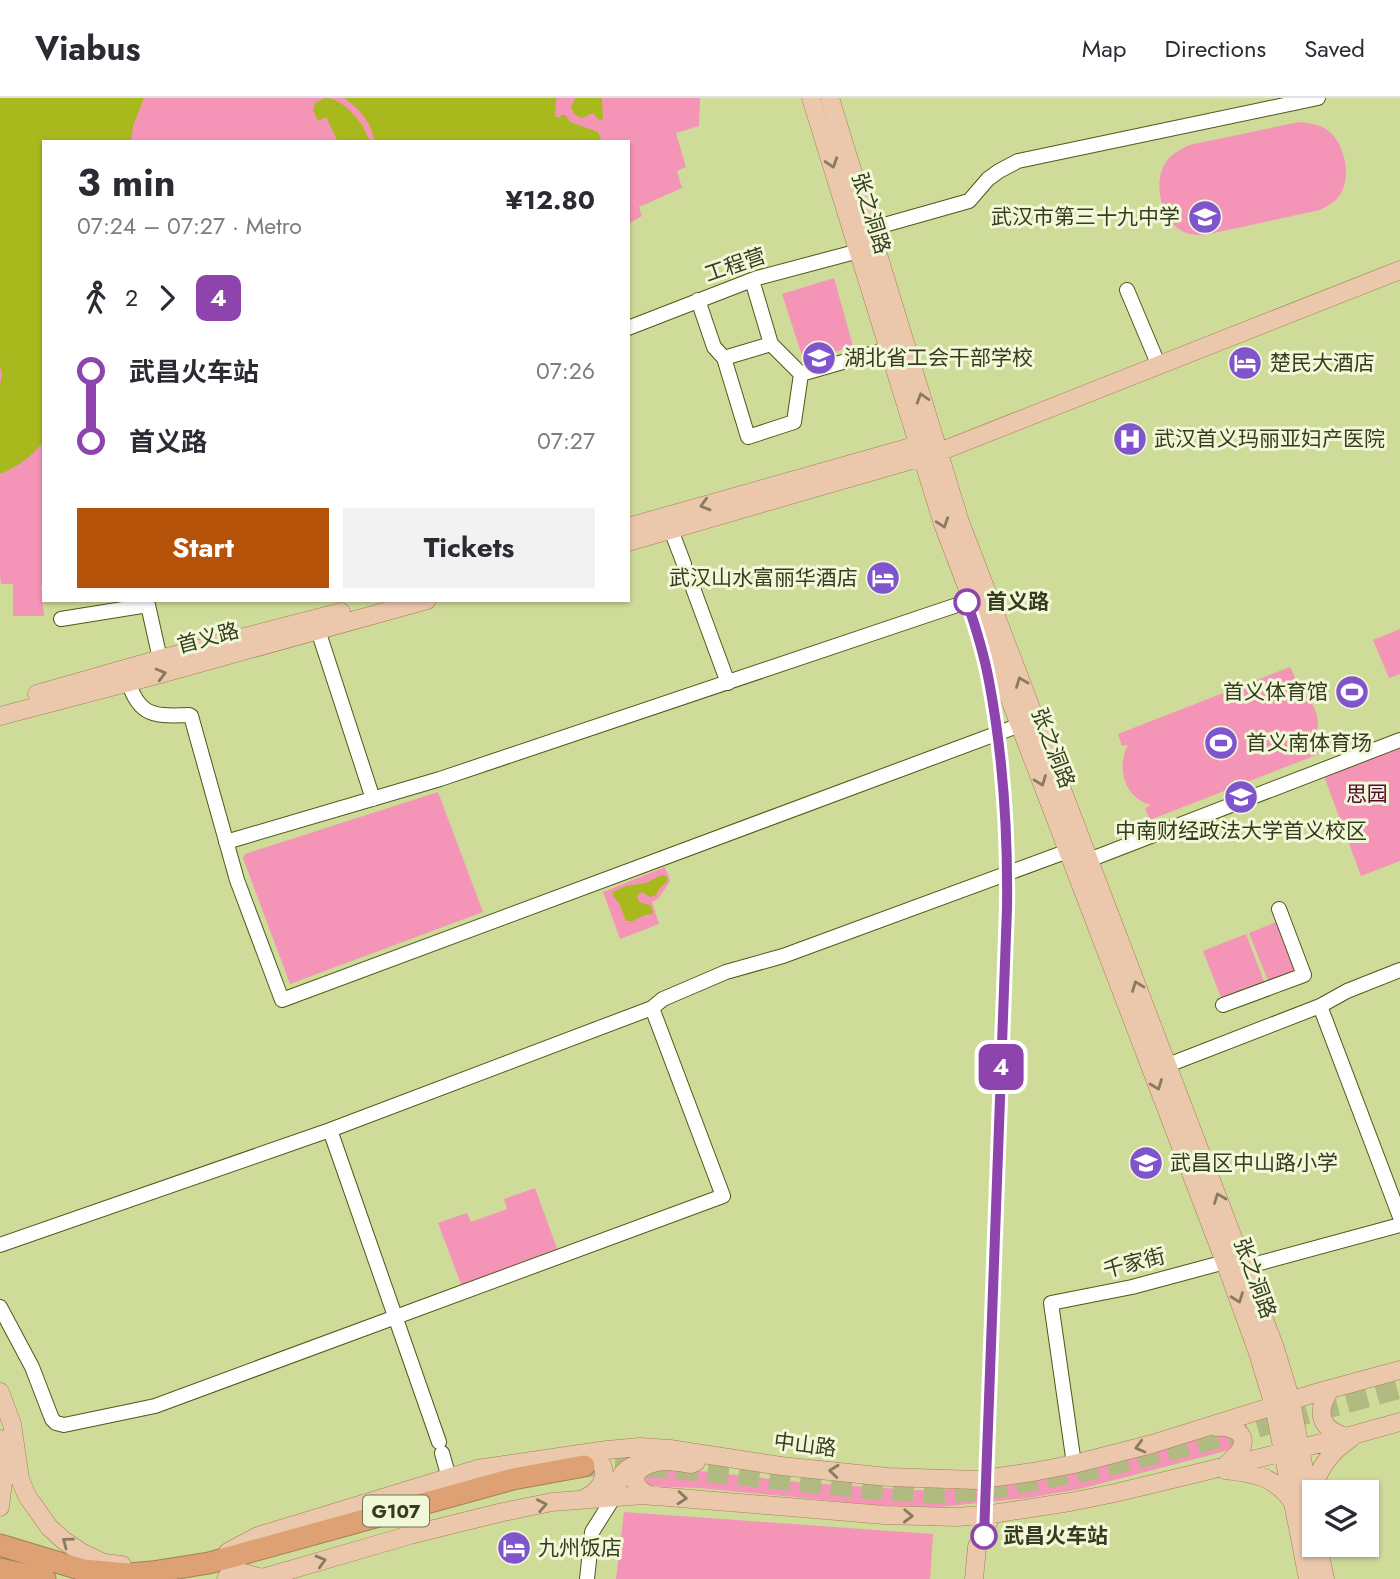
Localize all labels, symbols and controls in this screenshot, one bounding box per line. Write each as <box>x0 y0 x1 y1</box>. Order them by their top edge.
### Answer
text: Viabus <box>35 25 141 72</box>
text: Map <box>1082 31 1127 66</box>
text: Directions <box>1165 31 1266 66</box>
text: Saved <box>1304 31 1365 66</box>
text: 3 min <box>77 155 176 210</box>
one-way arrow <box>823 157 838 169</box>
street label: 张之洞路 <box>844 168 898 258</box>
text: ¥12.80 <box>505 181 595 219</box>
school or university icon: 武汉市第三十九中学 <box>1186 198 1224 236</box>
place label: 武汉市第三十九中学 <box>991 202 1180 232</box>
text: 07:24 – 07:27 · Metro <box>77 209 302 243</box>
street label: 工程营 <box>700 241 770 289</box>
icon: walk <box>77 279 115 317</box>
icon: forward <box>148 279 186 317</box>
text: 4 <box>210 280 227 315</box>
text: 2 <box>125 281 138 315</box>
school or university icon: 湖北省工会干部学校 <box>800 339 838 377</box>
place label: 湖北省工会干部学校 <box>844 343 1033 373</box>
hotel icon: 楚民大酒店 <box>1226 344 1264 382</box>
place label: 楚民大酒店 <box>1270 348 1375 378</box>
text: 武昌火车站 <box>129 353 259 391</box>
text: 07:26 <box>536 354 595 388</box>
one-way arrow <box>916 392 931 404</box>
hospital icon: 武汉首义玛丽亚妇产医院 <box>1111 420 1149 458</box>
text: 首义路 <box>129 423 207 461</box>
text: 07:27 <box>537 424 595 458</box>
place label: 武汉首义玛丽亚妇产医院 <box>1154 424 1385 454</box>
one-way arrow <box>699 497 711 512</box>
button: Start <box>77 508 329 588</box>
button: Tickets <box>343 508 595 588</box>
one-way arrow <box>935 516 949 528</box>
hotel icon: 武汉山水富丽华酒店 <box>864 559 902 597</box>
place label: 武汉山水富丽华酒店 <box>669 563 858 593</box>
place label: 首义路 <box>986 587 1049 617</box>
marker: 首义路 <box>954 589 980 615</box>
street label: 首义路 <box>174 615 242 661</box>
one-way arrow <box>155 668 167 682</box>
sports icon: 首义体育馆 <box>1333 673 1371 711</box>
one-way arrow <box>1015 677 1029 689</box>
place label: 首义体育馆 <box>1223 677 1328 707</box>
street label: 张之洞路 <box>1024 703 1082 793</box>
sports icon: 首义南体育场 <box>1202 724 1240 762</box>
place label: 首义南体育场 <box>1246 728 1372 758</box>
one-way arrow <box>1033 775 1047 787</box>
school or university icon: 中南财经政法大学首义校区 <box>1222 778 1260 816</box>
park label: 思园 <box>1346 779 1388 809</box>
place label: 中南财经政法大学首义校区 <box>1115 816 1367 846</box>
one-way arrow <box>1132 981 1146 993</box>
line badge: 4 <box>978 1044 1024 1090</box>
text: 4 <box>993 1049 1009 1084</box>
one-way arrow <box>1149 1079 1163 1091</box>
school or university icon: 武昌区中山路小学 <box>1127 1144 1165 1182</box>
place label: 武昌区中山路小学 <box>1170 1148 1338 1178</box>
one-way arrow <box>1213 1193 1227 1205</box>
street label: 张之洞路 <box>1227 1233 1283 1323</box>
street label: 千家街 <box>1100 1241 1168 1285</box>
one-way arrow <box>1230 1291 1244 1303</box>
street label: 中山路 <box>772 1426 838 1464</box>
one-way arrow <box>1134 1439 1146 1453</box>
one-way arrow <box>828 1464 840 1479</box>
map controls <box>1302 1480 1379 1557</box>
button: layers <box>1302 1480 1379 1557</box>
one-way arrow <box>676 1491 687 1506</box>
road number: G107 <box>363 1496 429 1526</box>
one-way arrow <box>536 1498 548 1513</box>
one-way arrow <box>903 1509 914 1524</box>
place label: 武昌火车站 <box>1003 1521 1108 1551</box>
marker: 武昌火车站 <box>971 1523 997 1549</box>
hotel icon: 九州饭店 <box>495 1529 533 1567</box>
place label: 九州饭店 <box>538 1533 622 1563</box>
one-way arrow <box>62 1537 75 1550</box>
one-way arrow <box>315 1554 327 1569</box>

